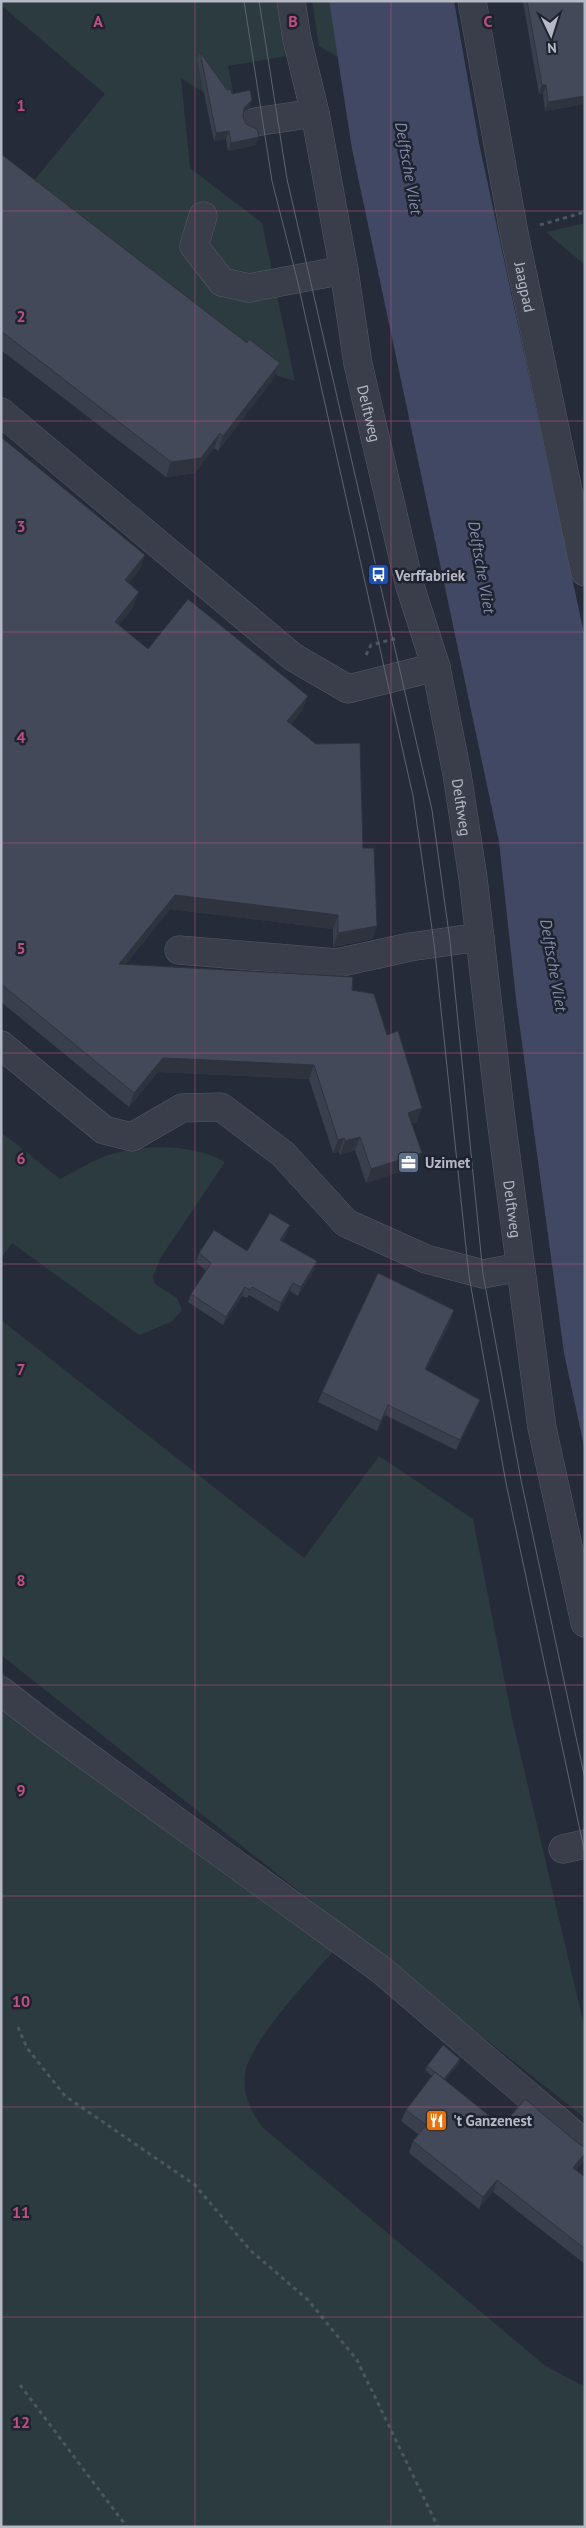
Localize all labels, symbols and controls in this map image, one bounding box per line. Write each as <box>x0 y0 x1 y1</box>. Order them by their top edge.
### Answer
north arrow <box>526 10 576 60</box>
text: A <box>93 11 103 31</box>
text: B <box>288 11 298 31</box>
text: C <box>484 11 493 31</box>
text: N <box>547 39 557 57</box>
text: 1 <box>16 95 26 115</box>
water label: Delftsche Vliet <box>391 120 427 217</box>
street label: Jaagpad <box>511 259 540 314</box>
text: 2 <box>16 306 26 326</box>
street label: Delftweg <box>354 383 385 444</box>
text: 3 <box>16 516 26 536</box>
water label: Delftsche Vliet <box>464 519 500 616</box>
bus stop icon: Verffabriek <box>367 563 391 587</box>
place label: Verffabriek <box>394 566 466 585</box>
text: 4 <box>16 727 26 747</box>
street label: Delftweg <box>448 777 476 837</box>
water label: Delftsche Vliet <box>536 917 572 1014</box>
text: 5 <box>16 938 26 958</box>
text: 6 <box>16 1148 26 1168</box>
office icon: Uzimet <box>397 1150 421 1174</box>
place label: Uzimet <box>425 1153 471 1172</box>
street label: Delftweg <box>500 1179 526 1239</box>
text: 7 <box>16 1359 26 1379</box>
text: 8 <box>16 1570 26 1590</box>
text: 9 <box>16 1780 26 1800</box>
text: 10 <box>12 1991 30 2011</box>
restaurant icon: 't Ganzenest <box>425 2108 449 2132</box>
place label: 't Ganzenest <box>453 2111 533 2130</box>
text: 11 <box>12 2202 30 2222</box>
text: 12 <box>12 2412 30 2432</box>

